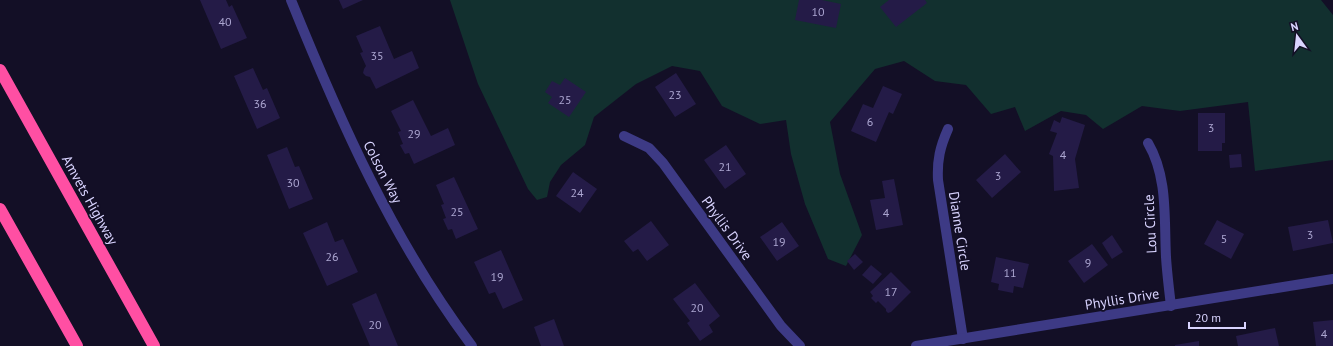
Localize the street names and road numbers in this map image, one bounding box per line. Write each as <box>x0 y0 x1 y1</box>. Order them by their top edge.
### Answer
street label: Colson Way <box>360 138 407 207</box>
street label: Amvets Highway <box>58 152 122 248</box>
street label: Dianne Circle <box>945 190 975 272</box>
street label: Phyllis Drive <box>698 192 756 264</box>
street label: Lou Circle <box>1139 194 1161 254</box>
street label: Phyllis Drive <box>1084 284 1160 314</box>

